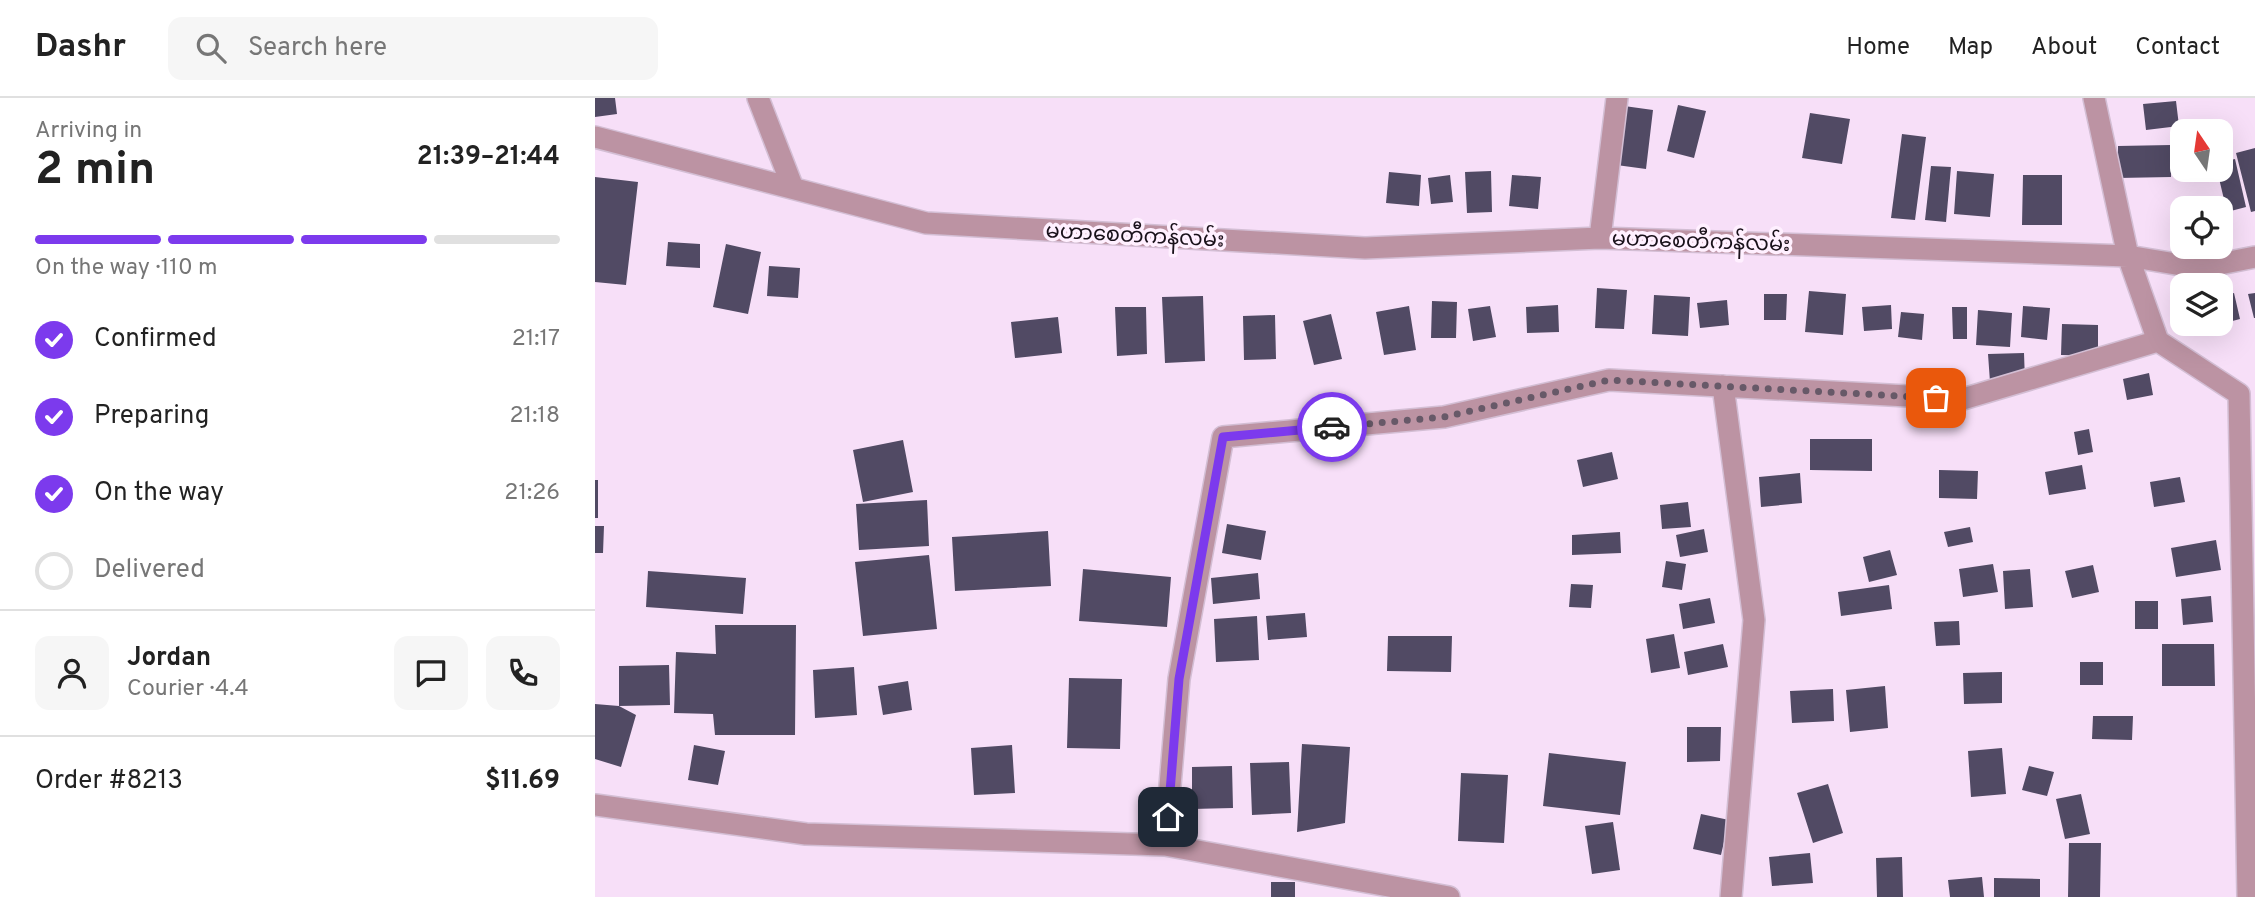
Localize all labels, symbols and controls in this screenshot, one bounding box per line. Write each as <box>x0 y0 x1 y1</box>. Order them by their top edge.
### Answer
search box <box>168 17 658 80</box>
text: Dashr <box>35 27 126 69</box>
icon: search <box>192 29 230 67</box>
text: Search here <box>248 32 387 65</box>
text: Home <box>1846 33 1910 63</box>
text: Map <box>1948 33 1993 63</box>
text: About <box>2031 33 2097 63</box>
text: Contact <box>2135 33 2220 63</box>
text: Arriving in <box>35 117 142 146</box>
north arrow <box>2170 119 2233 182</box>
map controls <box>2170 119 2233 336</box>
text: 21:39–21:44 <box>417 141 560 174</box>
text: 2 min <box>35 142 155 201</box>
button: locate <box>2170 196 2233 259</box>
street label: မဟာစေတီကန်လမ်း <box>1045 214 1225 257</box>
street label: မဟာစေတီကန်လမ်း <box>1611 222 1791 261</box>
text: On the way · 110 m <box>35 254 218 283</box>
button: layers <box>2170 273 2233 336</box>
icon: check <box>35 321 73 359</box>
text: Confirmed <box>94 323 217 356</box>
text: 21:17 <box>512 325 560 354</box>
pin <box>1906 368 1966 428</box>
icon: bag <box>1917 379 1955 417</box>
courier <box>1297 392 1367 462</box>
icon: check <box>35 398 73 436</box>
text: Preparing <box>94 400 209 433</box>
text: 21:18 <box>510 402 560 431</box>
icon: car <box>1313 408 1351 446</box>
icon: check <box>35 475 73 513</box>
text: On the way <box>94 477 224 510</box>
text: 21:26 <box>504 479 560 508</box>
text: Delivered <box>94 554 205 587</box>
button: person <box>35 636 109 710</box>
button: chat <box>394 636 468 710</box>
button: phone <box>486 636 560 710</box>
text: Jordan <box>127 642 211 675</box>
text: Courier · 4.4 <box>127 675 249 704</box>
text: Order #8213 <box>35 765 183 798</box>
text: $11.69 <box>485 765 560 798</box>
pin <box>1138 787 1198 847</box>
icon: home <box>1149 798 1187 836</box>

